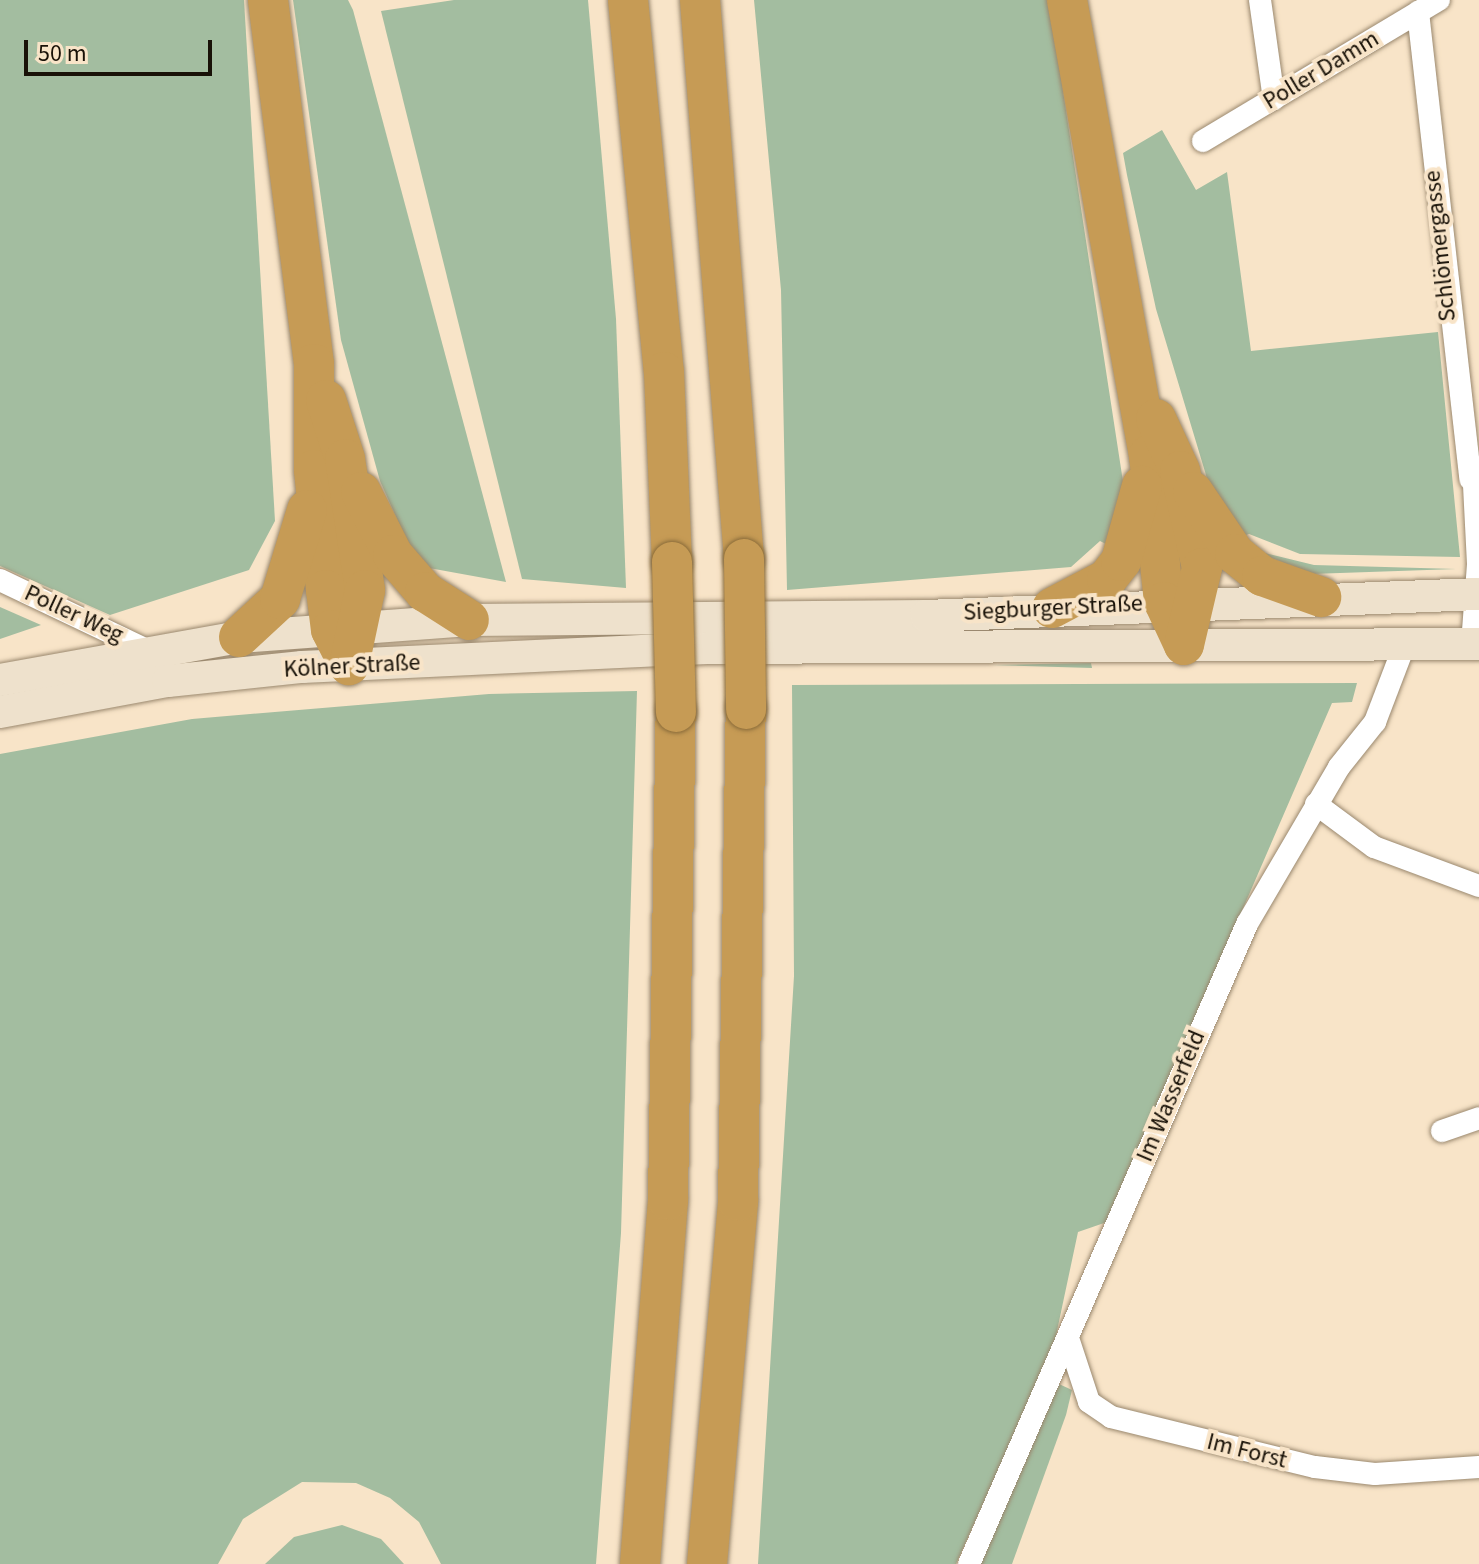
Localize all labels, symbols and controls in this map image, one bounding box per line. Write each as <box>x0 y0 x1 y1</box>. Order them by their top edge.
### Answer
scale bar <box>28 24 216 74</box>
street label: Poller Damm <box>1258 24 1384 116</box>
text: 50 m <box>38 36 87 71</box>
street label: Schlömergasse <box>1418 169 1462 323</box>
street label: Poller Weg <box>20 579 128 649</box>
street label: Siegburger Straße <box>963 589 1143 627</box>
street label: Kölner Straße <box>283 648 421 684</box>
street label: Im Wasserfeld <box>1130 1026 1212 1166</box>
street label: Im Forst <box>1204 1427 1290 1475</box>

